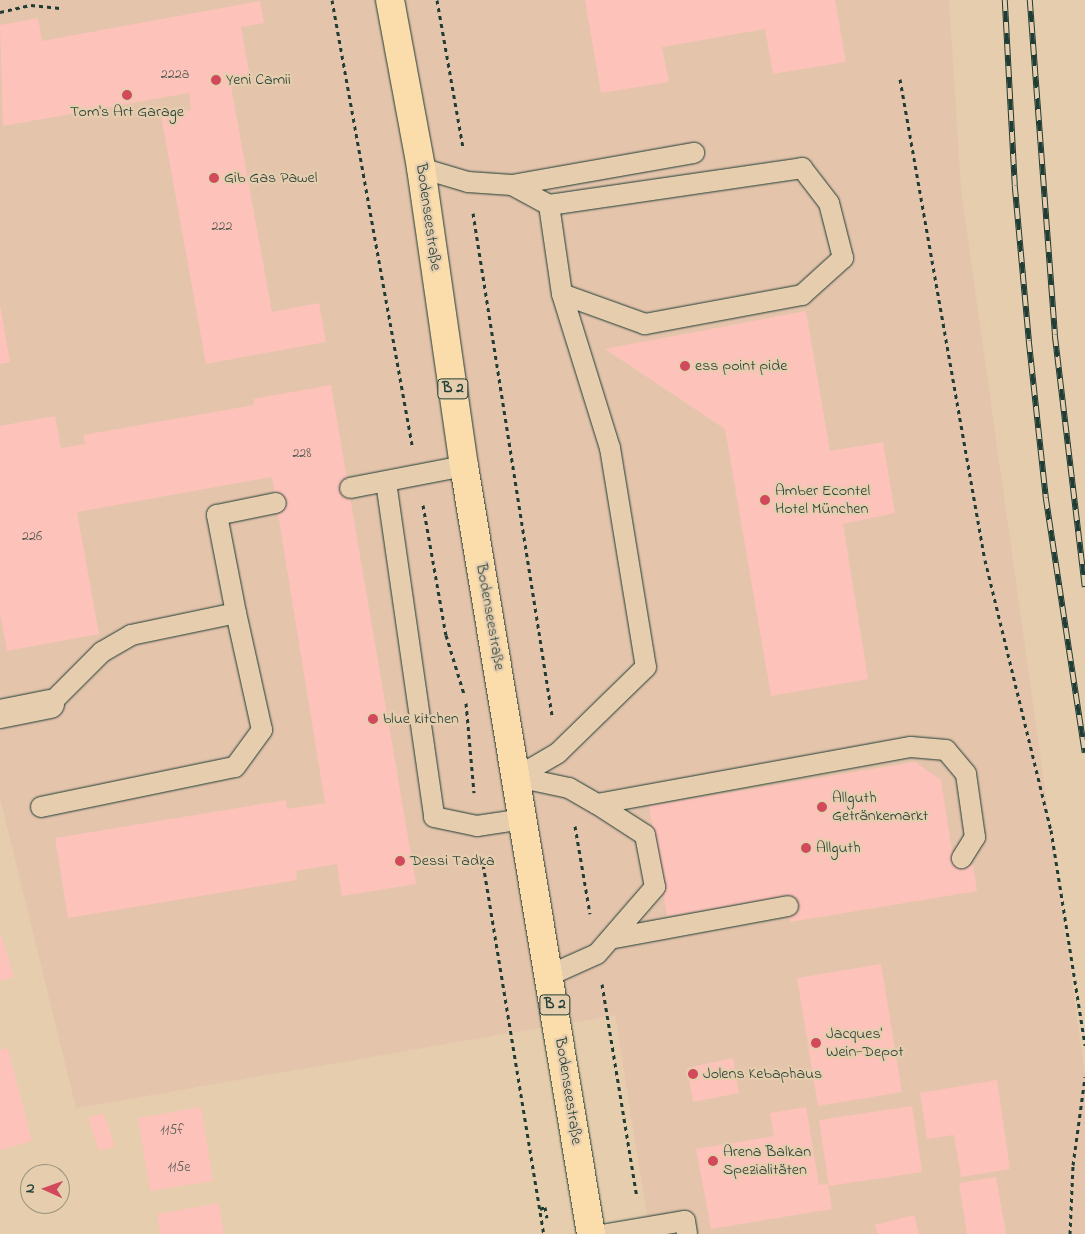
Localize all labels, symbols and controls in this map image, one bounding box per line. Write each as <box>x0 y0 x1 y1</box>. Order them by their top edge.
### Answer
house number: 222a <box>161 67 189 83</box>
place label: Yeni Camii <box>226 70 291 90</box>
marker: Yeni Camii <box>210 74 222 86</box>
marker: Tom's Art Garage <box>121 89 133 101</box>
place label: Tom's Art Garage <box>70 102 184 122</box>
street label: Bodenseestraße <box>411 162 445 272</box>
place label: Gib Gas Pawel <box>224 168 317 188</box>
marker: Gib Gas Pawel <box>208 172 220 184</box>
house number: 222 <box>212 219 232 235</box>
place label: ess point pide <box>695 356 787 376</box>
marker: ess point pide <box>679 360 691 372</box>
road number: B 2 <box>437 376 469 402</box>
house number: 228 <box>292 446 312 462</box>
place label: Amber Econtel Hotel München <box>775 481 870 519</box>
marker: Amber Econtel Hotel München <box>759 494 771 506</box>
house number: 226 <box>22 529 42 545</box>
street label: Bodenseestraße <box>471 562 509 672</box>
place label: blue kitchen <box>383 709 459 729</box>
marker: blue kitchen <box>367 713 379 725</box>
place label: Allguth Getränkemarkt <box>832 788 928 826</box>
marker: Allguth Getränkemarkt <box>816 801 828 813</box>
place label: Allguth <box>816 838 861 858</box>
marker: Allguth <box>800 842 812 854</box>
place label: Dessi Tadka <box>410 851 495 871</box>
marker: Dessi Tadka <box>394 855 406 867</box>
road number: B 2 <box>539 992 571 1018</box>
place label: Jacques' Wein-Depot <box>826 1024 904 1062</box>
street label: Bodenseestraße <box>550 1036 586 1146</box>
marker: Jacques' Wein-Depot <box>810 1037 822 1049</box>
place label: Jolens Kebaphaus <box>703 1064 822 1084</box>
marker: Jolens Kebaphaus <box>687 1068 699 1080</box>
house number: 115f <box>160 1123 184 1139</box>
place label: Arena Balkan Spezialitäten <box>723 1142 811 1180</box>
marker: Arena Balkan Spezialitäten <box>707 1155 719 1167</box>
house number: 115e <box>167 1160 191 1176</box>
north arrow <box>20 1164 70 1214</box>
text: N <box>20 1183 41 1194</box>

